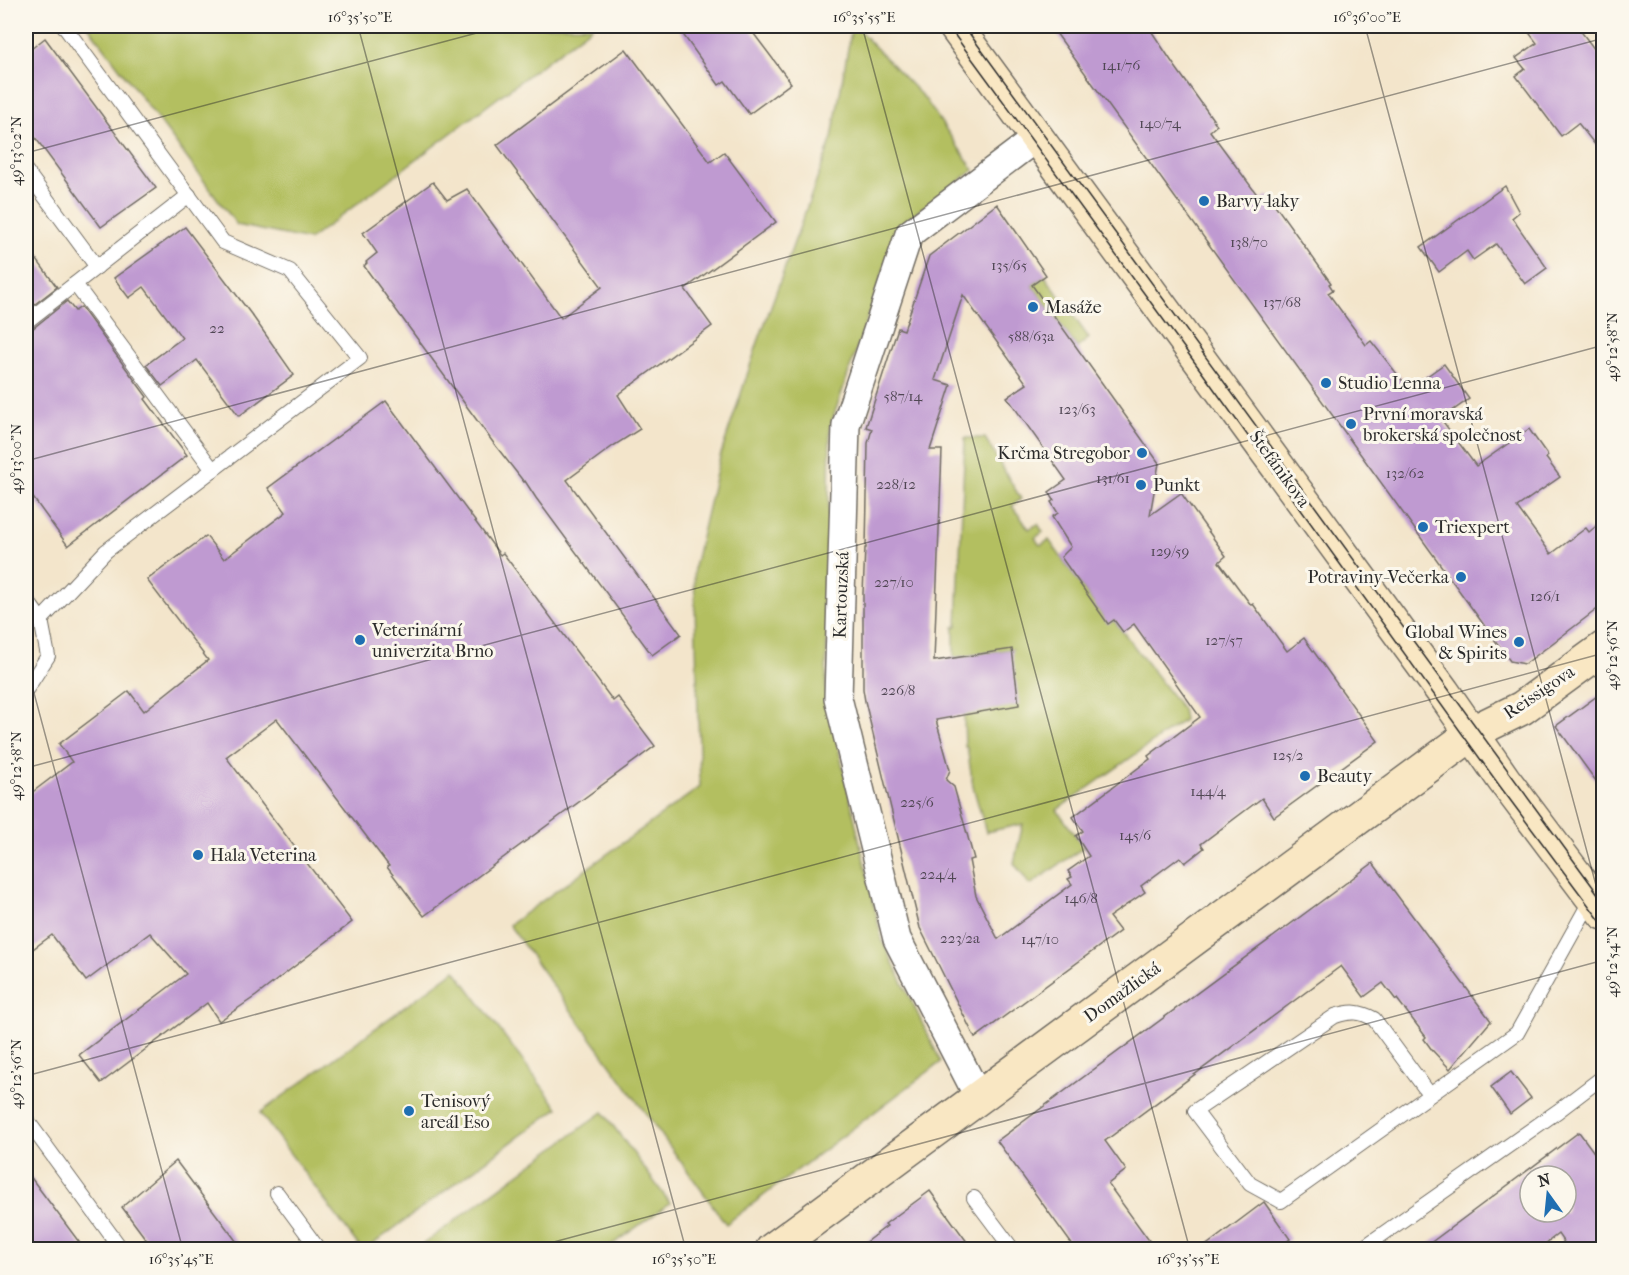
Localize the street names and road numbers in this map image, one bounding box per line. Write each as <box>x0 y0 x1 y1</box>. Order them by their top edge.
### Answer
street label: Štefánikova <box>1245 426 1316 512</box>
street label: Kartouzská <box>829 550 854 639</box>
street label: Reissigova <box>1500 661 1579 724</box>
street label: Domažlická <box>1080 957 1165 1027</box>

